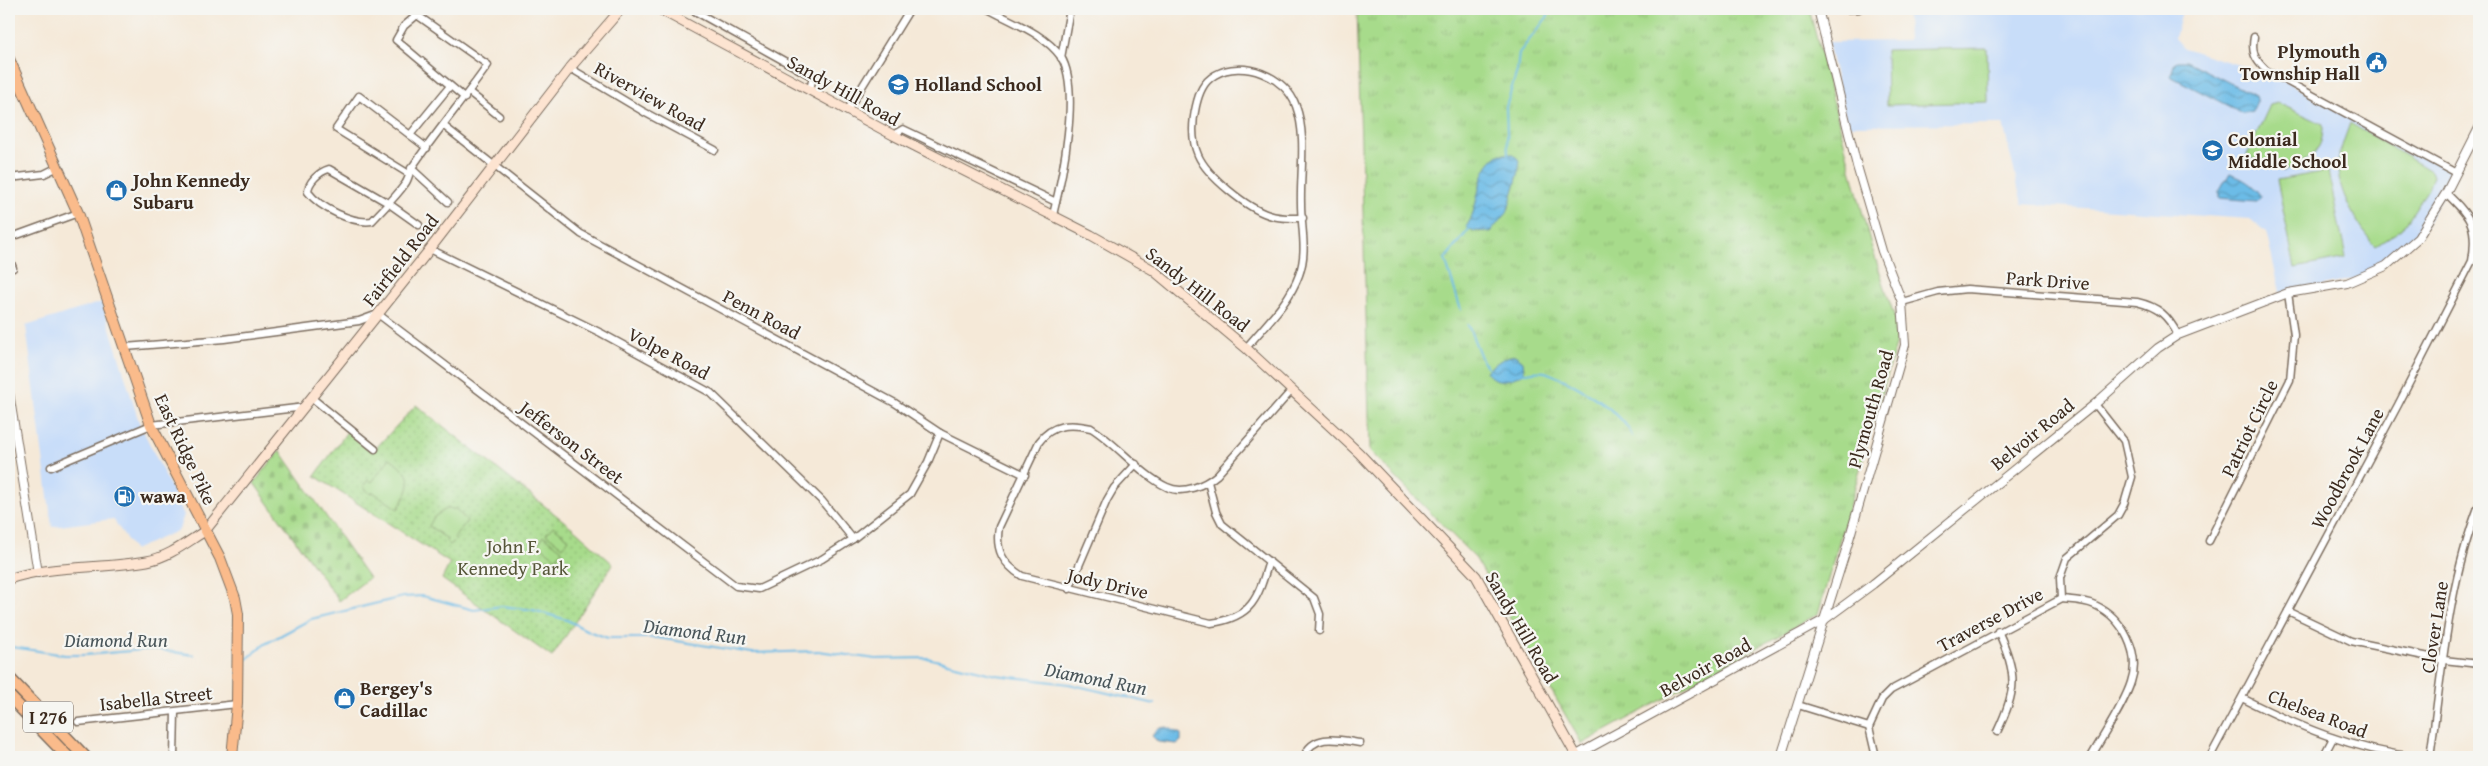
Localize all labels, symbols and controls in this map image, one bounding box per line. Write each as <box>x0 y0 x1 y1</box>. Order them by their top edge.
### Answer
place label: Plymouth Township Hall <box>2240 37 2361 87</box>
street label: Sandy Hill Road <box>782 47 906 133</box>
public building icon: Plymouth Township Hall <box>2364 50 2388 74</box>
street label: Riverview Road <box>589 54 711 139</box>
place label: Holland School <box>915 70 1042 98</box>
school or university icon: Holland School <box>887 72 911 96</box>
place label: Colonial Middle School <box>2228 125 2347 175</box>
school or university icon: Colonial Middle School <box>2200 138 2224 162</box>
place label: John Kennedy Subaru <box>130 166 250 216</box>
shop icon: John Kennedy Subaru <box>105 179 129 203</box>
street label: Fairfield Road <box>355 207 446 312</box>
street label: Sandy Hill Road <box>1140 239 1257 339</box>
street label: Park Drive <box>2005 263 2091 297</box>
street label: Penn Road <box>718 282 807 347</box>
street label: Volpe Road <box>623 320 716 387</box>
street label: Plymouth Road <box>1840 346 1900 471</box>
street label: Patriot Circle <box>2213 374 2285 481</box>
street label: East Ridge Pike <box>148 389 224 509</box>
street label: Belvoir Road <box>1984 391 2081 477</box>
street label: Jefferson Street <box>512 392 630 491</box>
street label: Woodbrook Lane <box>2303 402 2391 533</box>
place label: wawa <box>140 482 186 510</box>
fuel station icon: wawa <box>112 484 136 508</box>
park label: John F. Kennedy Park <box>458 532 569 582</box>
street label: Jody Drive <box>1063 560 1151 606</box>
street label: Sandy Hill Road <box>1479 566 1566 689</box>
street label: Traverse Drive <box>1932 579 2048 659</box>
street label: Clover Lane <box>2413 579 2455 675</box>
water label: Diamond Run <box>641 610 748 652</box>
water label: Diamond Run <box>63 625 168 654</box>
street label: Belvoir Road <box>1654 630 1757 704</box>
water label: Diamond Run <box>1041 654 1150 702</box>
place label: Bergey's Cadillac <box>360 674 432 724</box>
street label: Isabella Street <box>98 678 214 718</box>
street label: Chelsea Road <box>2264 681 2373 745</box>
shop icon: Bergey's Cadillac <box>332 687 356 711</box>
road number: I 276 <box>23 702 73 732</box>

